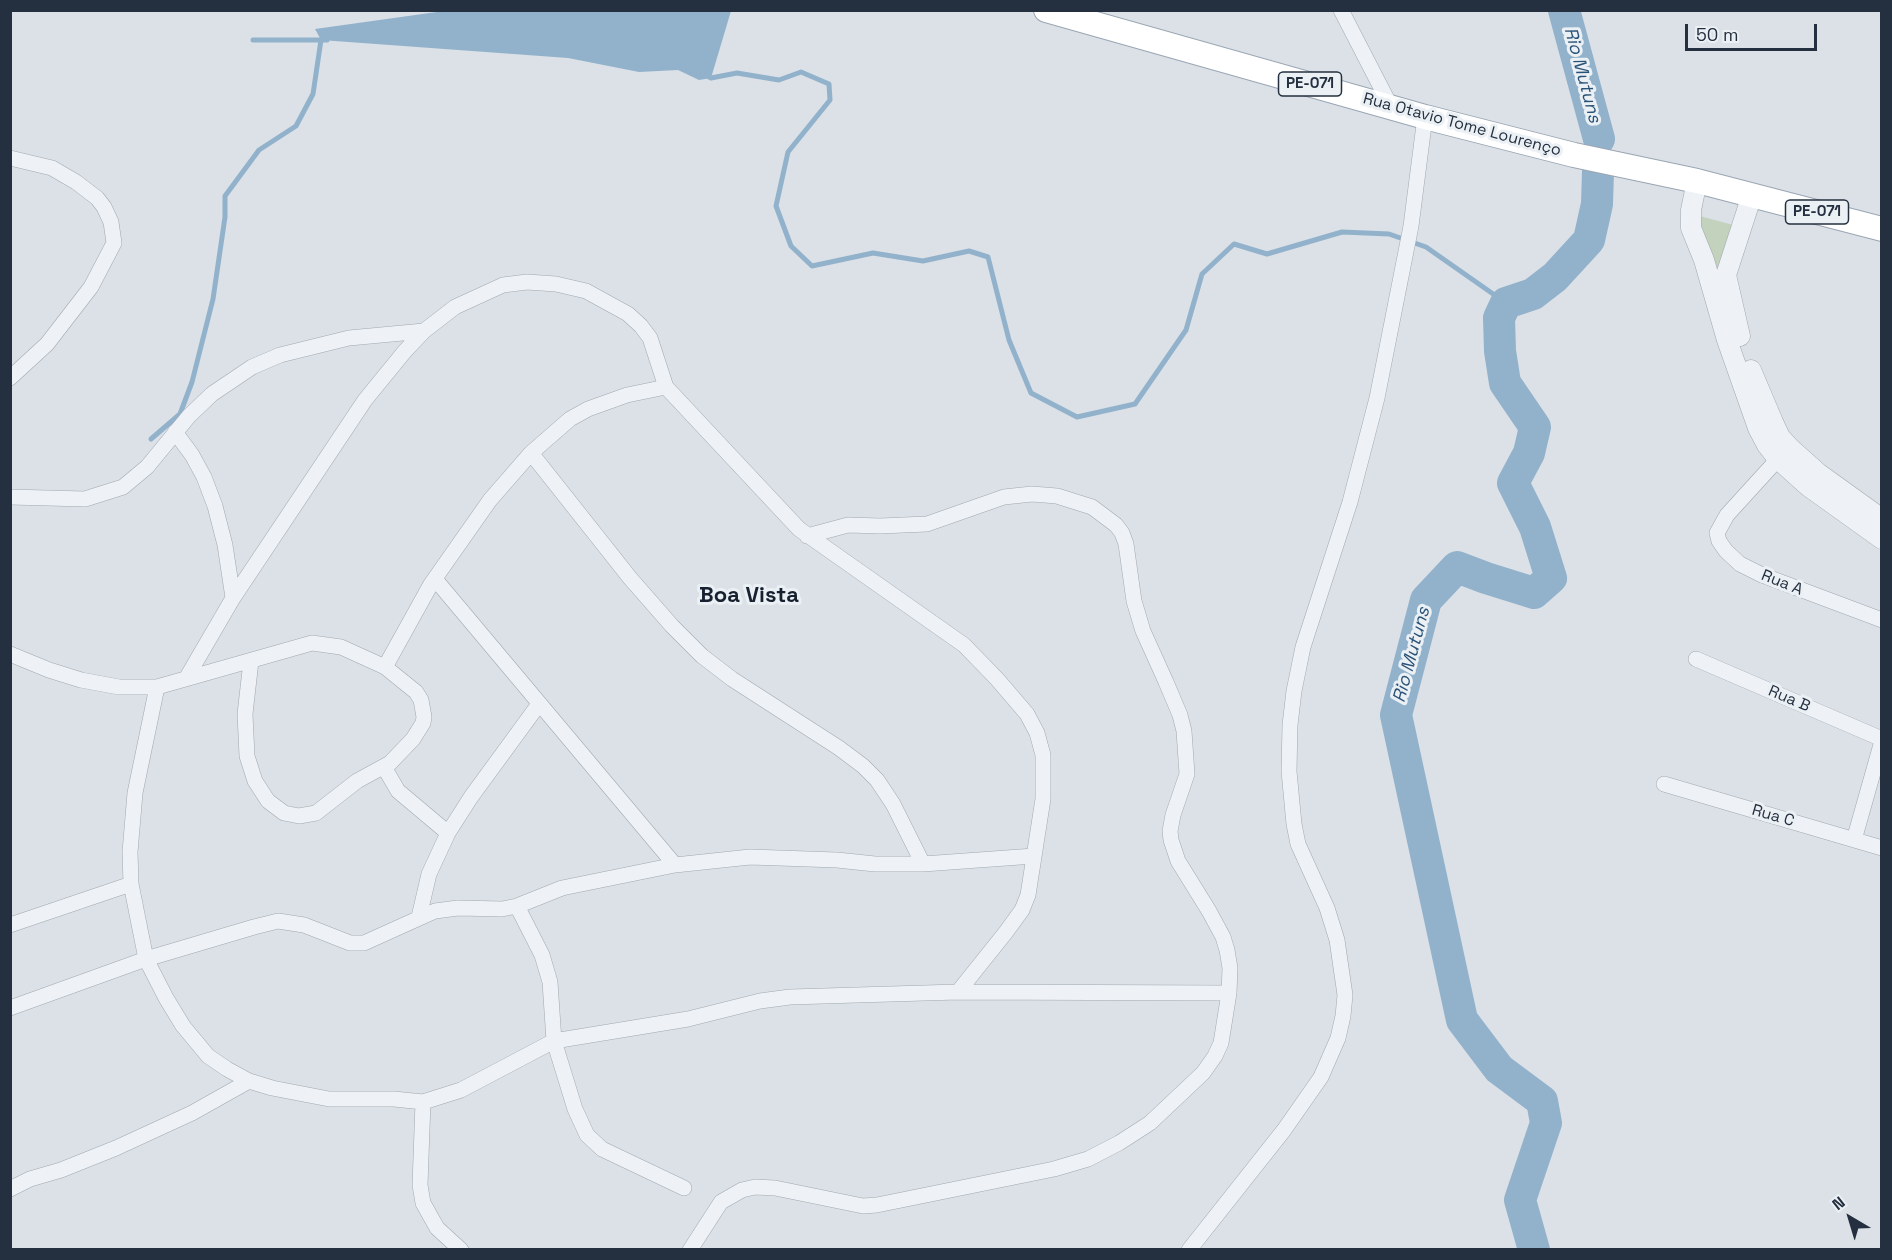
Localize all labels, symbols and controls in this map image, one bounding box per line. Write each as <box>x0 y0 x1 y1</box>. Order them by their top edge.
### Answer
scale bar <box>1688 12 1820 50</box>
text: 50 m <box>1696 23 1738 46</box>
water label: Rio Mutuns <box>1559 25 1605 125</box>
road number: PE-071 <box>1278 72 1342 96</box>
street label: Rua Otavio Tome Lourenço <box>1361 89 1563 161</box>
road number: PE-071 <box>1786 200 1848 224</box>
street label: Rua A <box>1758 566 1806 600</box>
district label: Boa Vista <box>699 583 799 609</box>
water label: Rio Mutuns <box>1389 605 1435 705</box>
street label: Rua B <box>1765 682 1813 716</box>
street label: Rua C <box>1749 801 1797 831</box>
north arrow <box>1820 1188 1880 1248</box>
text: N <box>1828 1192 1849 1215</box>

